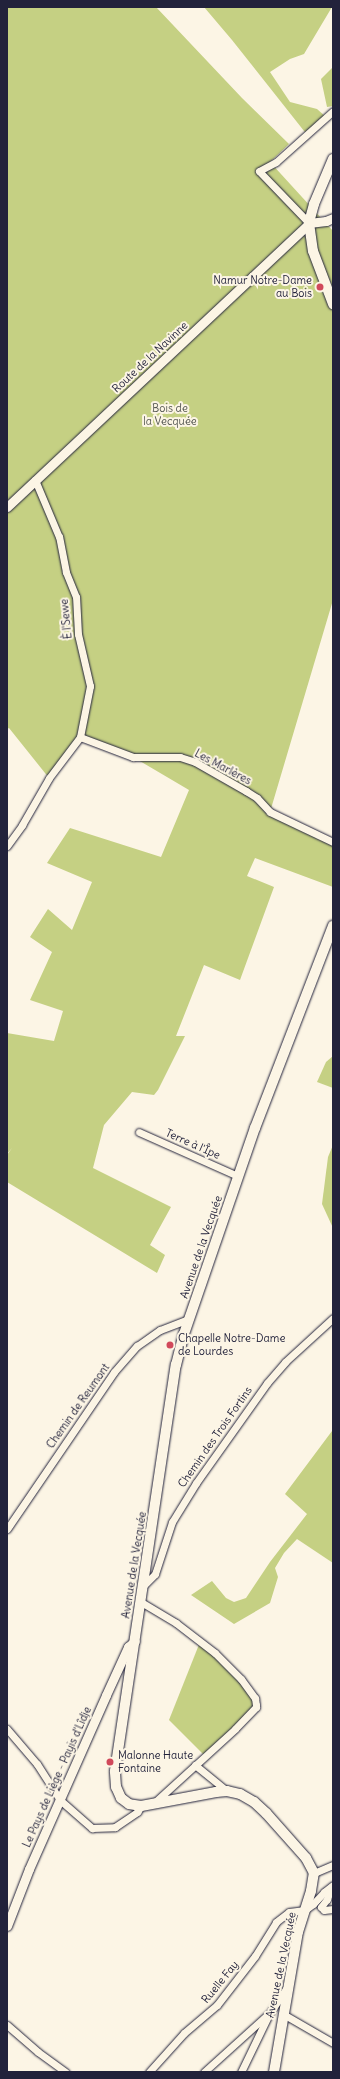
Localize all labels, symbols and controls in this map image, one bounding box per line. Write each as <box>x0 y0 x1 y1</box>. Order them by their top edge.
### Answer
place label: Namur Notre-Dame au Bois <box>213 274 312 300</box>
marker: Namur Notre-Dame au Bois <box>315 282 325 292</box>
street label: Route de la Navinne <box>110 319 190 395</box>
park label: Bois de la Vecquée <box>143 402 197 428</box>
street label: È l'Sewe <box>57 598 75 640</box>
street label: Les Marlères <box>192 747 254 787</box>
street label: Terre à l'Îpe <box>164 1126 222 1162</box>
street label: Avenue de la Vecquée <box>177 1194 225 1300</box>
place label: Chapelle Notre-Dame de Lourdes <box>178 1332 285 1358</box>
marker: Chapelle Notre-Dame de Lourdes <box>165 1340 175 1350</box>
street label: Chemin de Reumont <box>44 1361 112 1451</box>
street label: Chemin des Trois Fortins <box>175 1384 255 1490</box>
street label: Avenue de la Vecquée <box>119 1511 149 1619</box>
street label: Le Pays de Liège - Payis d'Lîdje <box>20 1705 94 1849</box>
place label: Malonne Haute Fontaine <box>118 1749 193 1775</box>
marker: Malonne Haute Fontaine <box>105 1757 115 1767</box>
street label: Avenue de la Vecquée <box>263 1911 299 2019</box>
street label: Ruelle Fay <box>199 1958 241 2006</box>

